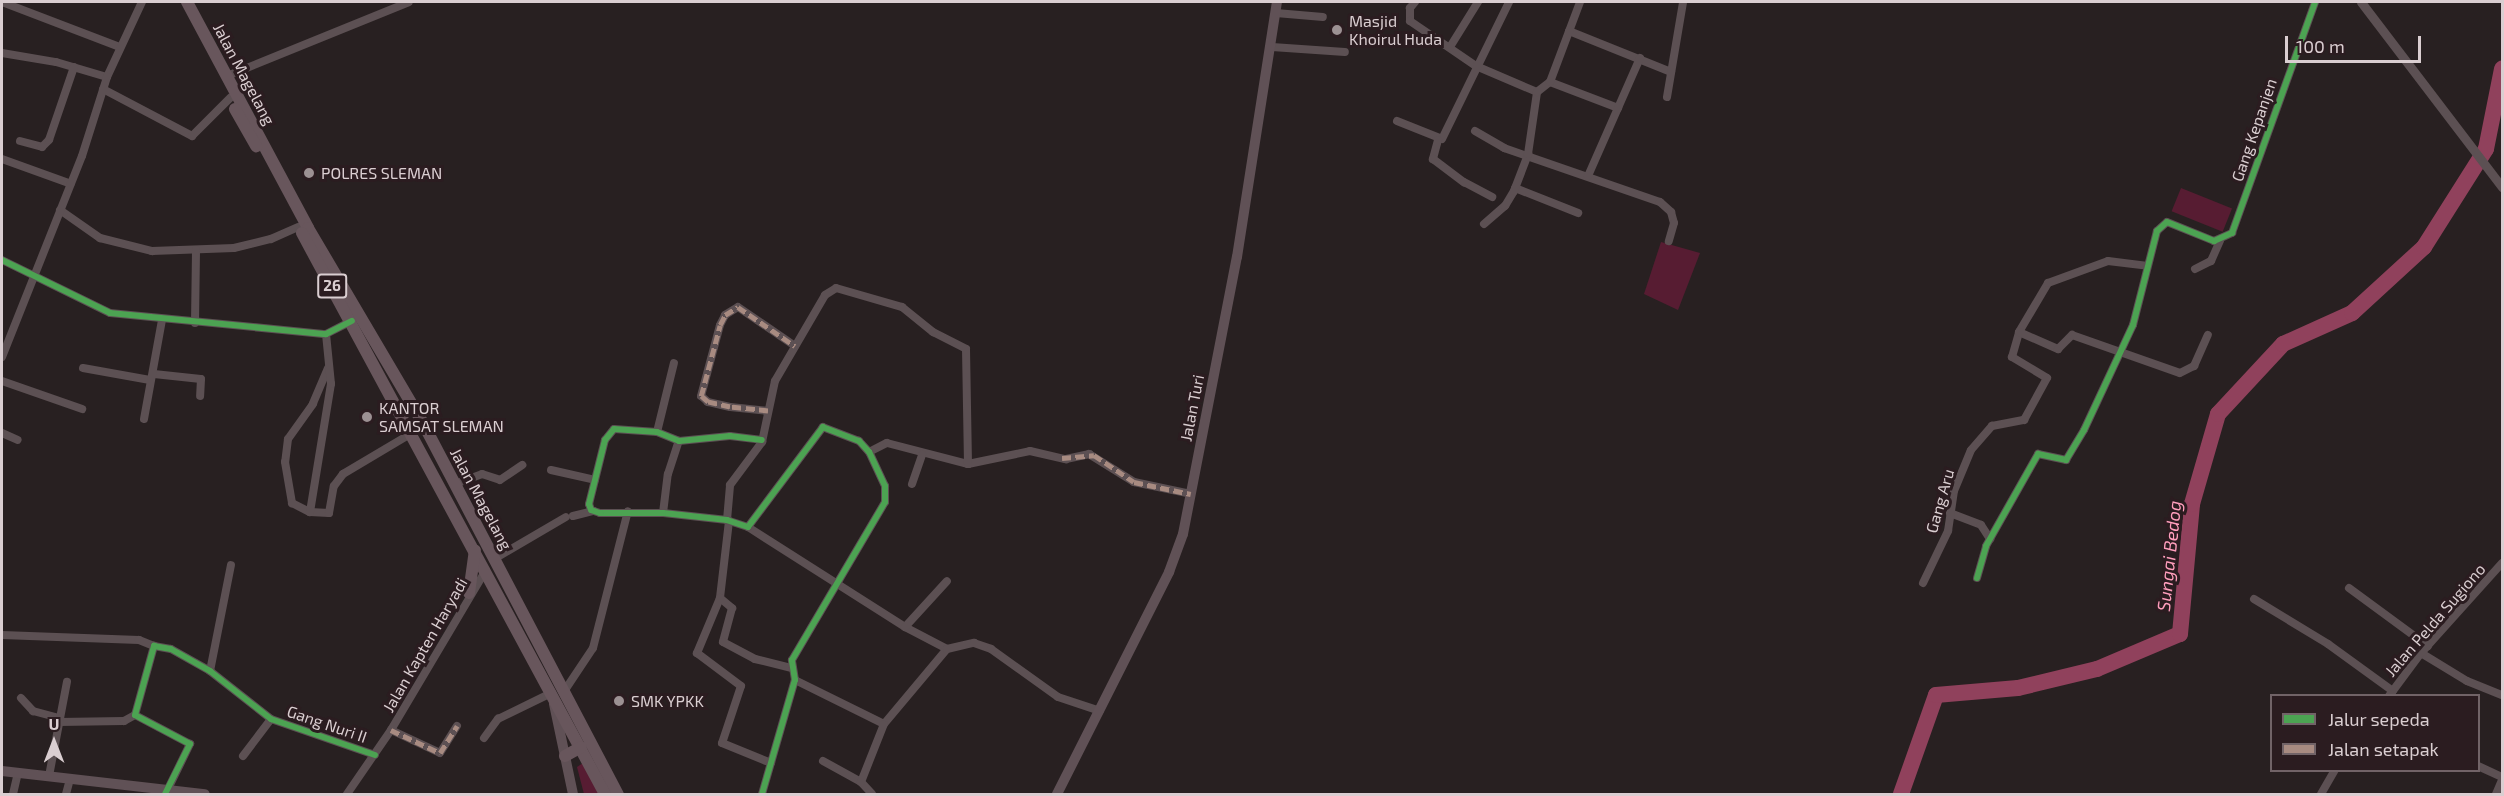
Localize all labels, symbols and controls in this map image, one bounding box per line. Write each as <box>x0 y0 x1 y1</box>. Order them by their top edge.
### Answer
place label: Masjid Khoirul Huda <box>1349 11 1442 49</box>
street label: Jalan Magelang <box>209 20 279 128</box>
marker: Masjid Khoirul Huda <box>1330 23 1344 37</box>
scale bar <box>2288 24 2424 62</box>
text: 100 m <box>2296 35 2345 57</box>
street label: Gang Kepanjen <box>2227 76 2281 184</box>
place label: POLRES SLEMAN <box>321 163 442 183</box>
marker: POLRES SLEMAN <box>302 166 316 180</box>
road number: 26 <box>317 274 347 298</box>
street label: Jalan Turi <box>1176 373 1208 443</box>
place label: KANTOR SAMSAT SLEMAN <box>379 398 504 436</box>
marker: KANTOR SAMSAT SLEMAN <box>360 410 374 424</box>
street label: Jalan Magelang <box>446 445 516 553</box>
street label: Gang Aru <box>1922 467 1958 535</box>
water label: Sungai Bedog <box>2152 499 2186 613</box>
street label: Jalan Pelda Sugiono <box>2381 560 2489 680</box>
street label: Jalan Kapten Haryadi <box>379 574 471 716</box>
place label: SMK YPKK <box>631 691 704 711</box>
marker: SMK YPKK <box>612 694 626 708</box>
legend <box>2270 694 2480 772</box>
street label: Gang Nuri II <box>284 701 370 747</box>
text: Jalur sepeda <box>2328 708 2430 730</box>
north arrow <box>24 712 84 772</box>
text: U <box>49 714 59 733</box>
text: Jalan setapak <box>2328 738 2439 760</box>

